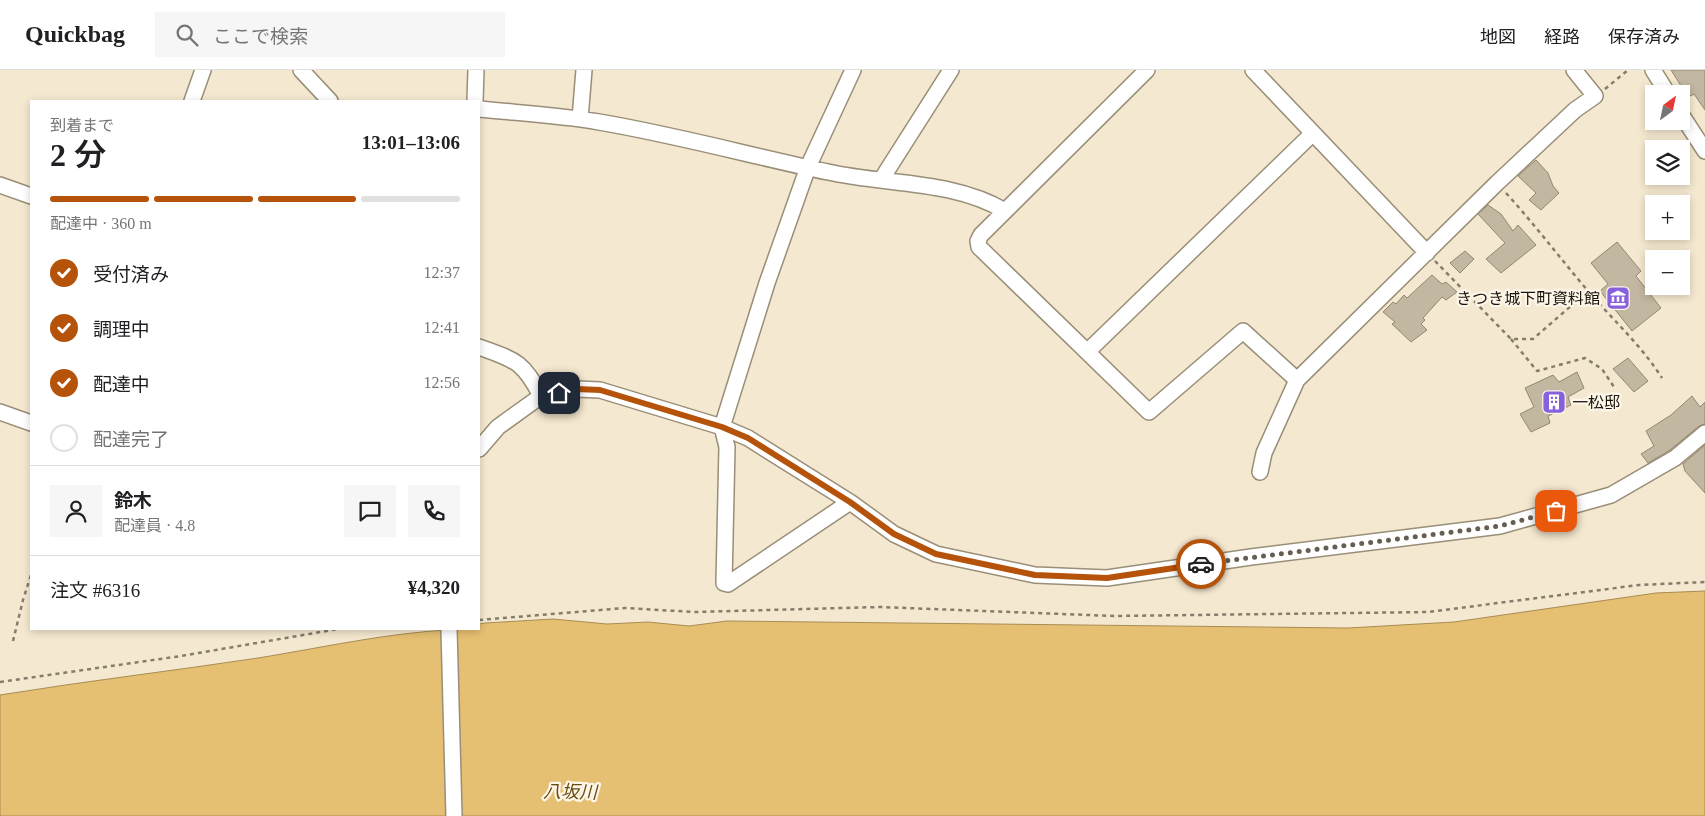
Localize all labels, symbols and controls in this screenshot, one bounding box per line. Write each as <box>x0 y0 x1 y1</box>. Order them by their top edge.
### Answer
search box <box>155 12 505 57</box>
text: Quickbag <box>25 21 125 47</box>
icon: search <box>173 21 201 49</box>
text: ここで検索 <box>213 26 308 47</box>
text: 地図 <box>1480 27 1516 47</box>
text: 経路 <box>1544 27 1580 47</box>
text: 保存済み <box>1608 27 1680 47</box>
north arrow <box>1645 85 1690 130</box>
map controls <box>1645 85 1690 295</box>
text: 到着まで <box>50 117 114 134</box>
text: 13:01–13:06 <box>362 132 460 153</box>
text: 2 分 <box>50 137 106 173</box>
button: layers <box>1645 140 1690 185</box>
button: + <box>1645 195 1690 240</box>
text: 配達中 · 360 m <box>50 215 152 232</box>
button: − <box>1645 250 1690 295</box>
icon: check <box>50 259 78 287</box>
text: 受付済み <box>93 264 169 285</box>
text: 12:37 <box>424 264 460 281</box>
museum icon: きつき城下町資料館 <box>1605 285 1631 311</box>
place label: きつき城下町資料館 <box>1456 290 1600 307</box>
icon: check <box>50 314 78 342</box>
text: 調理中 <box>93 319 150 340</box>
text: 12:41 <box>424 319 460 336</box>
icon: check <box>50 369 78 397</box>
pin <box>538 372 580 414</box>
text: 配達中 <box>93 374 150 395</box>
text: 12:56 <box>424 374 460 391</box>
icon: home <box>545 379 573 407</box>
building icon: 一松邸 <box>1541 389 1567 415</box>
place label: 一松邸 <box>1572 394 1620 411</box>
text: 配達完了 <box>93 429 169 450</box>
button: person <box>50 485 102 537</box>
button: chat <box>344 485 396 537</box>
button: phone <box>408 485 460 537</box>
text: 鈴木 <box>114 490 152 511</box>
pin <box>1535 490 1577 532</box>
icon: bag <box>1542 497 1570 525</box>
text: 配達員 · 4.8 <box>114 517 195 534</box>
courier <box>1176 539 1226 589</box>
icon: car <box>1187 550 1215 578</box>
text: ¥4,320 <box>408 577 460 598</box>
text: 注文 #6316 <box>50 580 140 601</box>
water label: 八坂川 <box>543 782 599 803</box>

